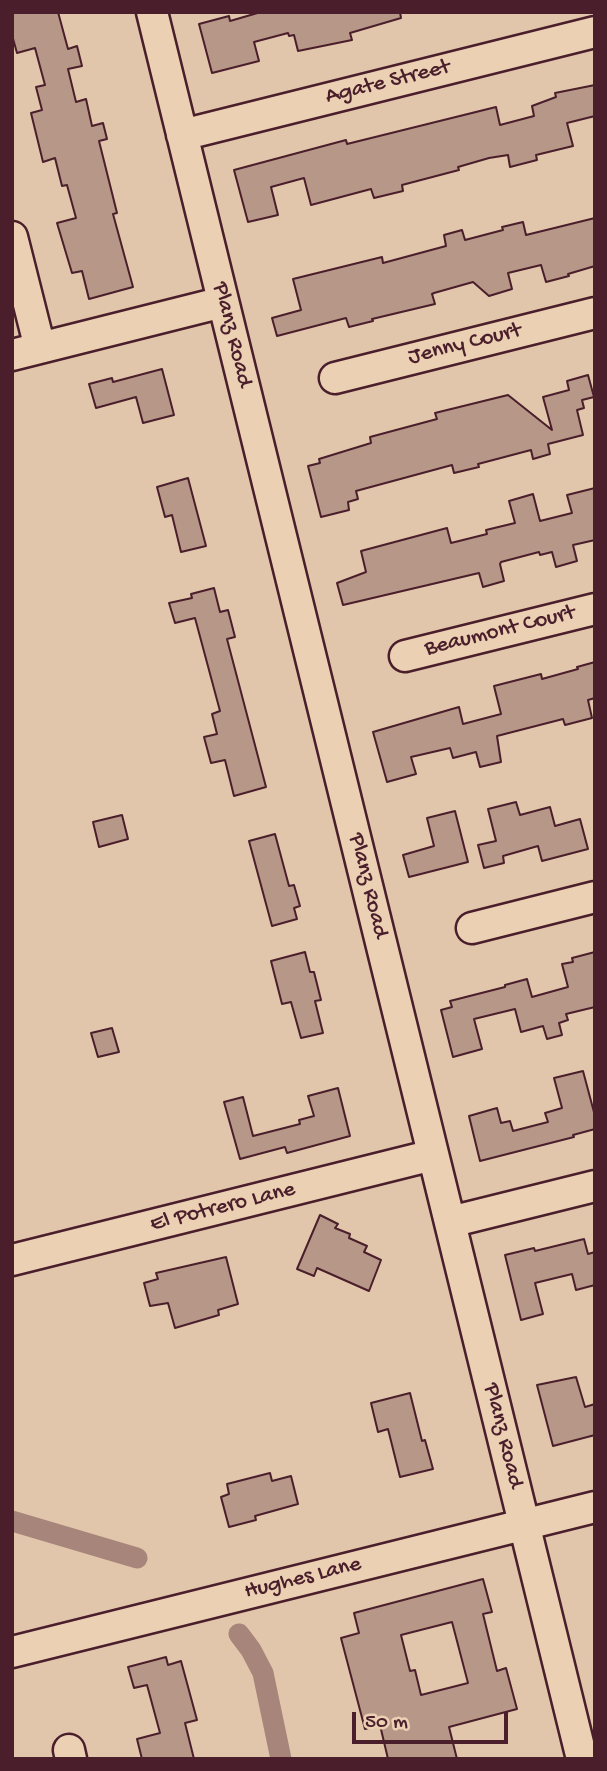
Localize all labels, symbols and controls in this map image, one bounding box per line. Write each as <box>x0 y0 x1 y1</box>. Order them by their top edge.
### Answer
street label: Agate Street <box>323 54 453 112</box>
street label: Planz Road <box>205 280 257 390</box>
street label: Jenny Court <box>406 318 524 372</box>
street label: Beaumont Court <box>422 600 578 664</box>
street label: Planz Road <box>341 831 393 941</box>
street label: El Potrero Lane <box>148 1177 298 1239</box>
street label: Planz Road <box>476 1381 528 1491</box>
street label: Hughes Lane <box>242 1551 364 1607</box>
scale bar <box>355 1698 511 1742</box>
text: 50 m <box>365 1711 408 1736</box>

